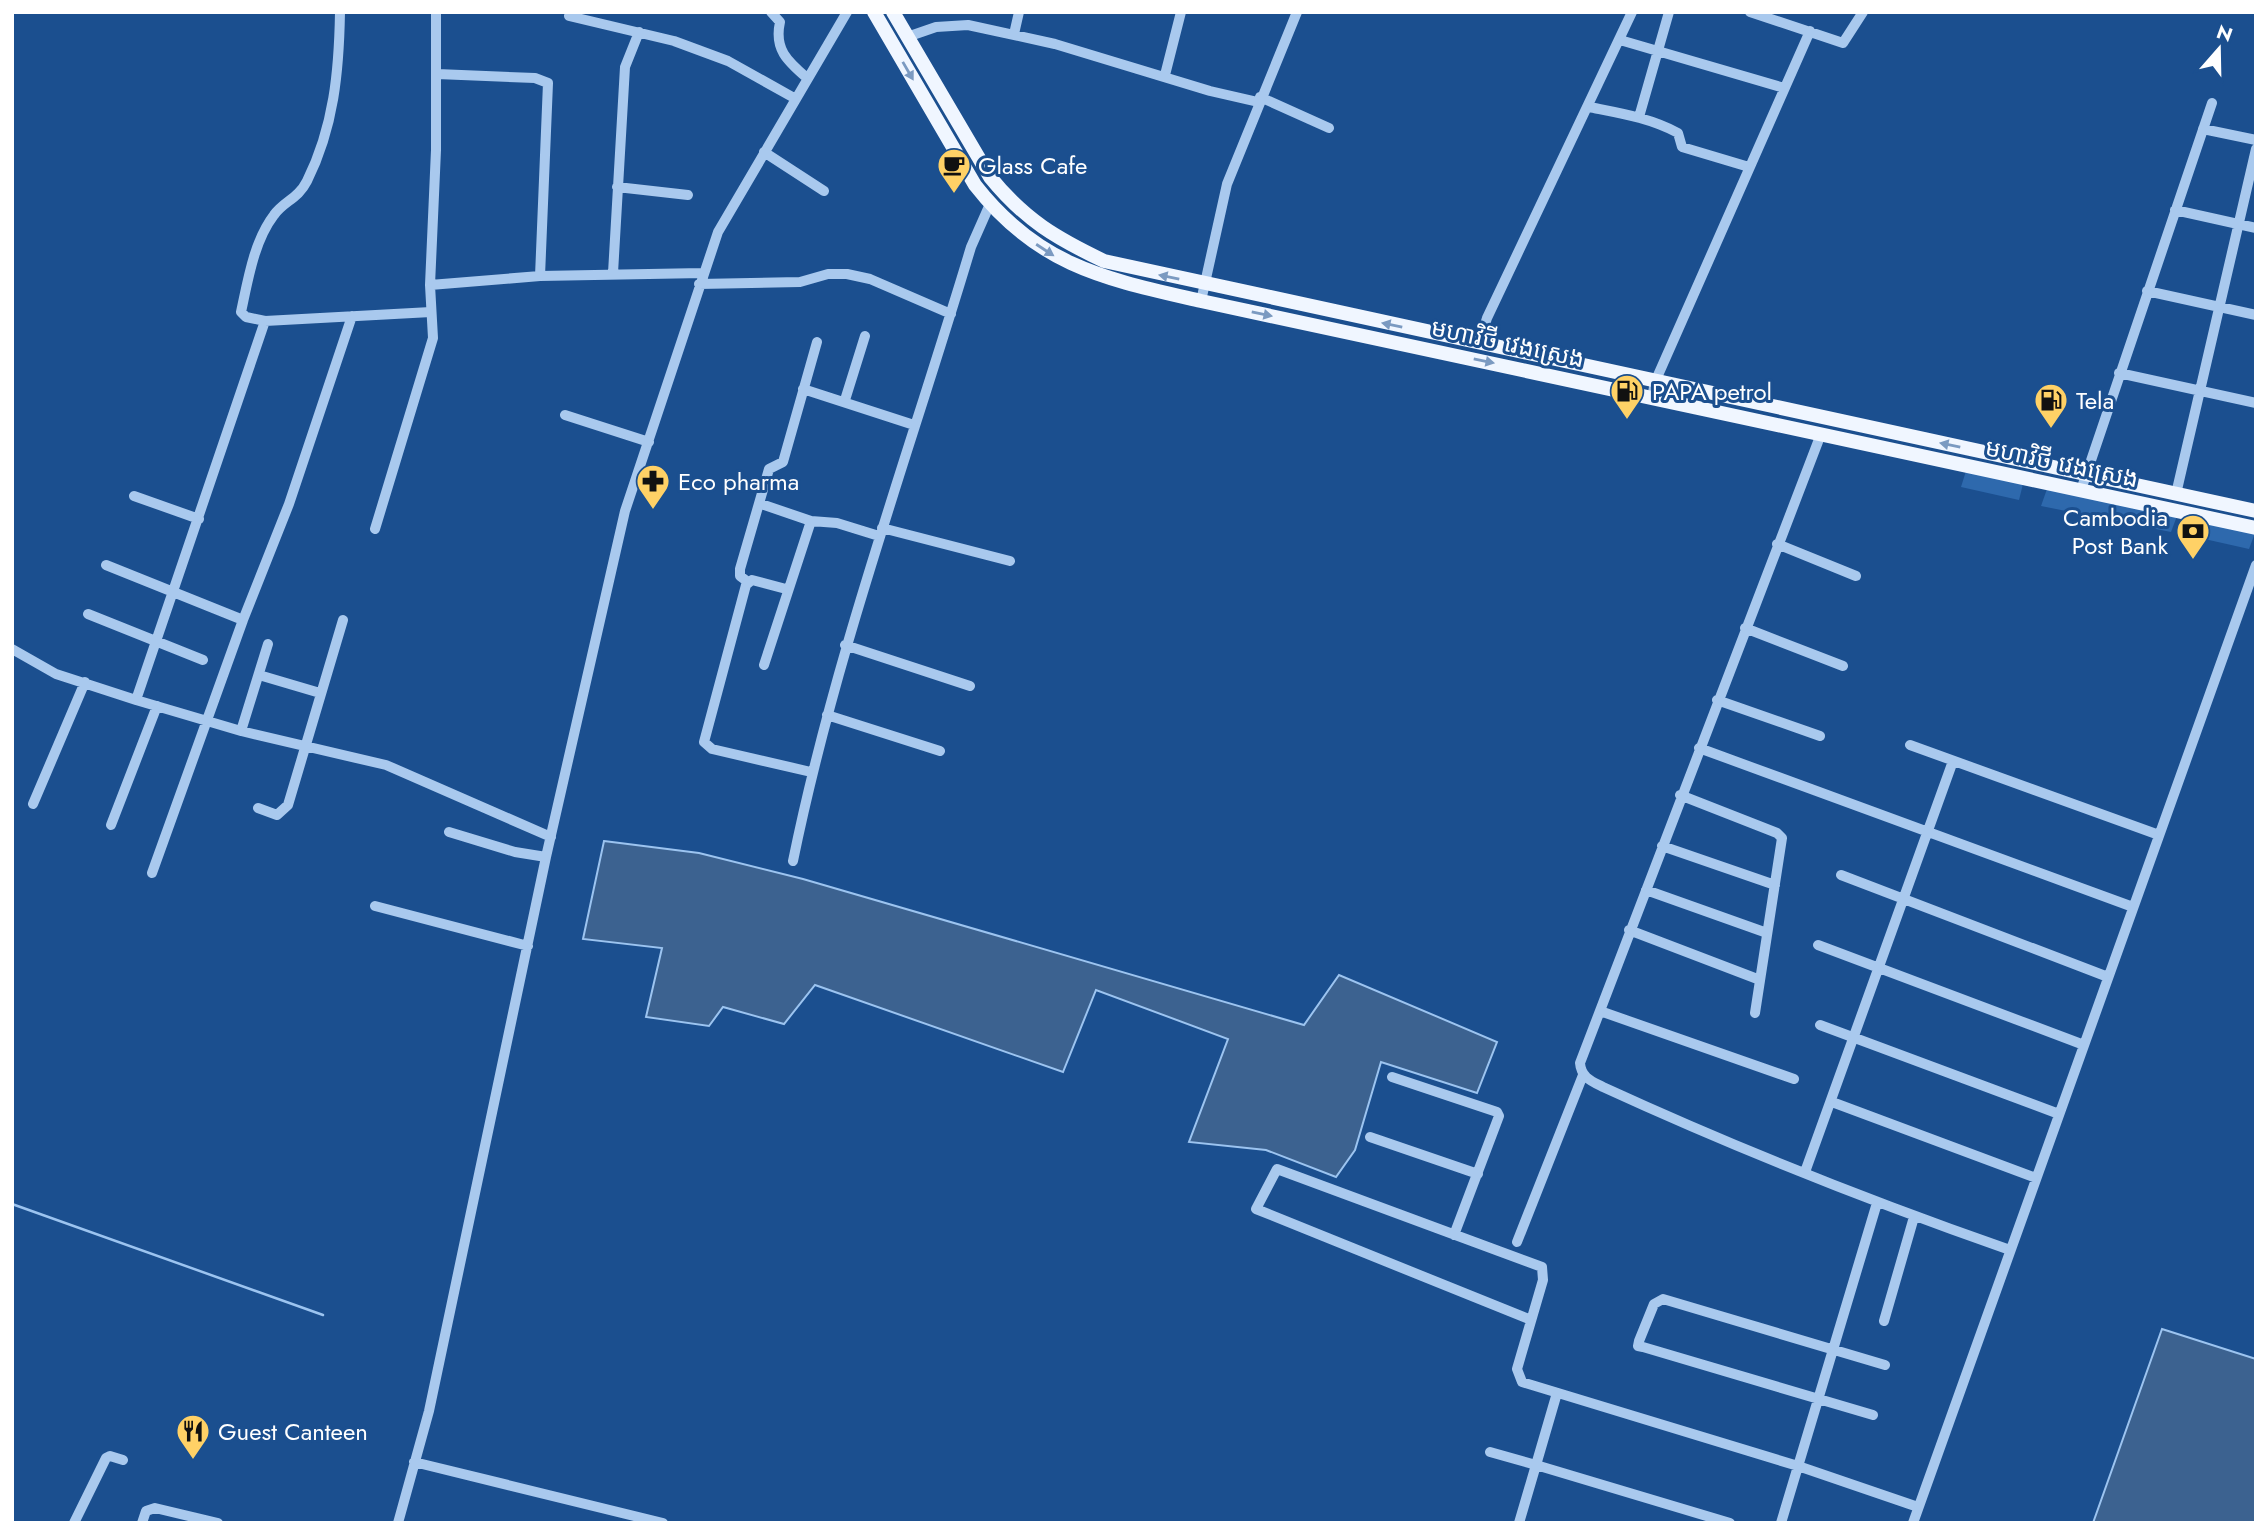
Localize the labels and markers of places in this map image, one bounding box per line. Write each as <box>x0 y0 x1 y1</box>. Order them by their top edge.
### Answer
cafe icon: Glass Cafe <box>935 146 973 195</box>
place label: Glass Cafe <box>978 148 1087 183</box>
fuel station icon: PAPA petrol <box>1608 372 1646 421</box>
place label: PAPA petrol <box>1652 374 1772 409</box>
fuel station icon: Tela <box>2032 381 2070 430</box>
place label: Tela <box>2076 383 2114 418</box>
pharmacy icon: Eco pharma <box>634 462 672 511</box>
place label: Eco pharma <box>678 464 799 499</box>
place label: Cambodia Post Bank <box>2063 500 2168 563</box>
bank icon: Cambodia Post Bank <box>2174 512 2212 561</box>
restaurant icon: Guest Canteen <box>174 1412 212 1461</box>
place label: Guest Canteen <box>218 1414 368 1449</box>

